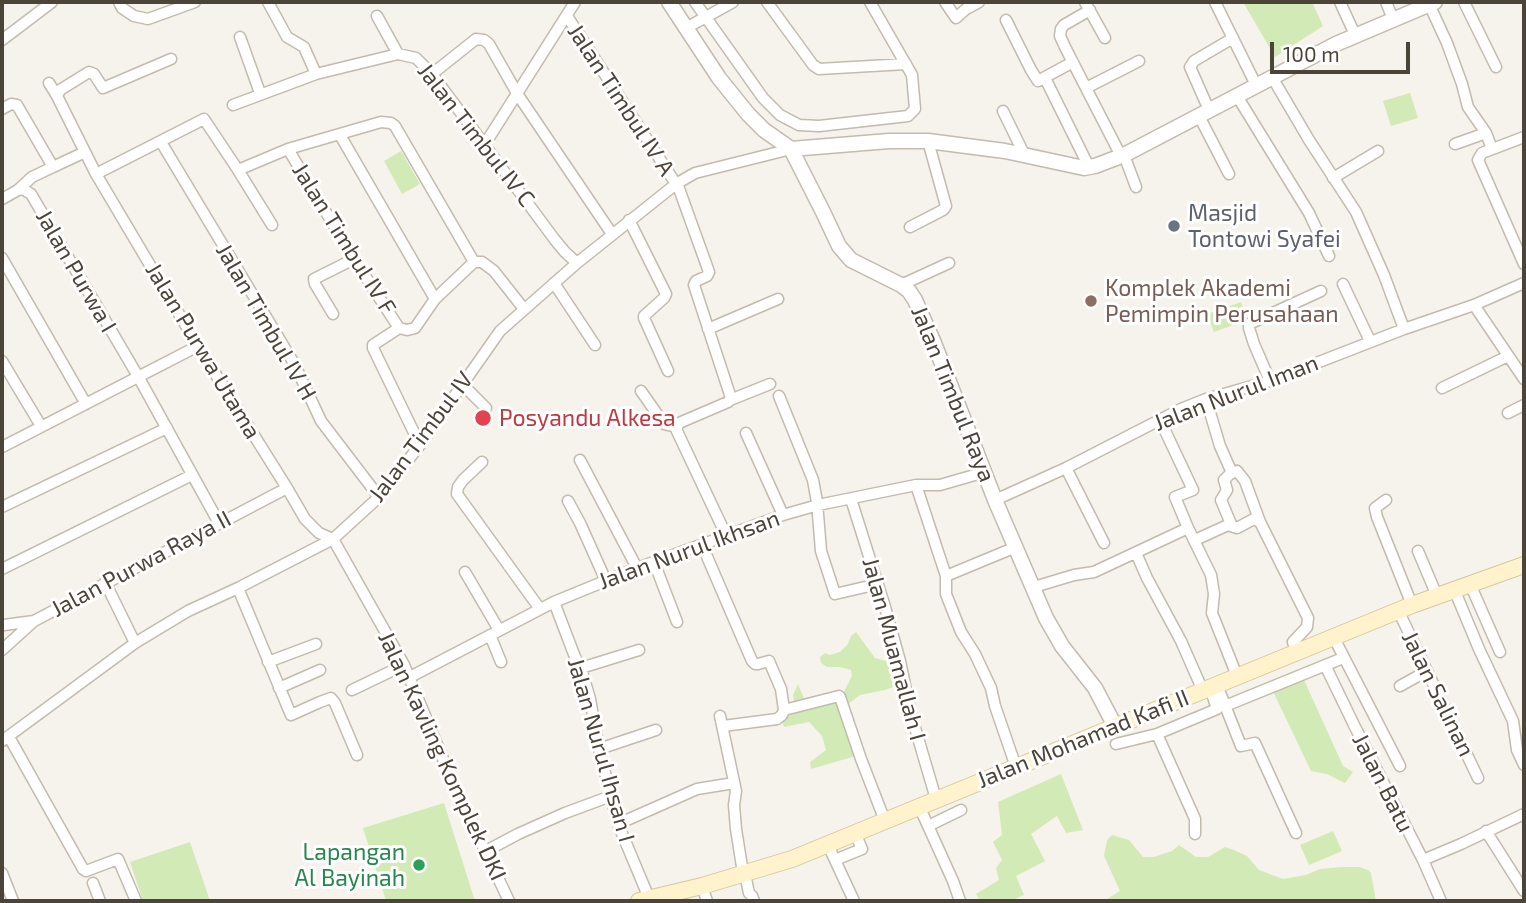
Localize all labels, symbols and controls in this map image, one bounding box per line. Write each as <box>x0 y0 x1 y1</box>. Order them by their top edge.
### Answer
street label: Jalan Timbul IV A <box>562 19 680 181</box>
scale bar <box>1274 28 1414 72</box>
text: 100 m <box>1283 41 1340 66</box>
street label: Jalan Timbul IV C <box>412 58 540 212</box>
street label: Jalan Timbul IV F <box>286 158 402 320</box>
place label: Masjid Tontowi Syafei <box>1188 199 1341 253</box>
street label: Jalan Purwa I <box>30 205 122 337</box>
marker: Masjid Tontowi Syafei <box>1166 218 1182 234</box>
street label: Jalan Timbul IV H <box>210 239 322 405</box>
street label: Jalan Purwa Utama <box>140 258 266 444</box>
place label: Komplek Akademi Pemimpin Perusahaan <box>1105 274 1339 328</box>
marker: Komplek Akademi Pemimpin Perusahaan <box>1083 293 1099 309</box>
street label: Jalan Timbul Raya <box>905 302 1001 486</box>
street label: Jalan Nurul Iman <box>1150 349 1322 437</box>
street label: Jalan Timbul IV <box>363 366 479 508</box>
place label: Posyandu Alkesa <box>499 404 676 432</box>
marker: Posyandu Alkesa <box>473 408 493 428</box>
street label: Jalan Nurul Ikhsan <box>595 504 783 596</box>
street label: Jalan Purwa Raya II <box>46 505 236 623</box>
street label: Jalan Muamallah I <box>856 555 932 743</box>
street label: Jalan Kavling Komplek DKI <box>372 627 512 885</box>
street label: Jalan Salinan <box>1396 627 1480 761</box>
street label: Jalan Nurul Ihsan I <box>562 655 640 845</box>
street label: Jalan Mohamad Kafi II <box>973 684 1193 794</box>
street label: Jalan Batu <box>1346 729 1420 837</box>
place label: Lapangan Al Bayinah <box>295 838 405 892</box>
marker: Lapangan Al Bayinah <box>411 857 427 873</box>

